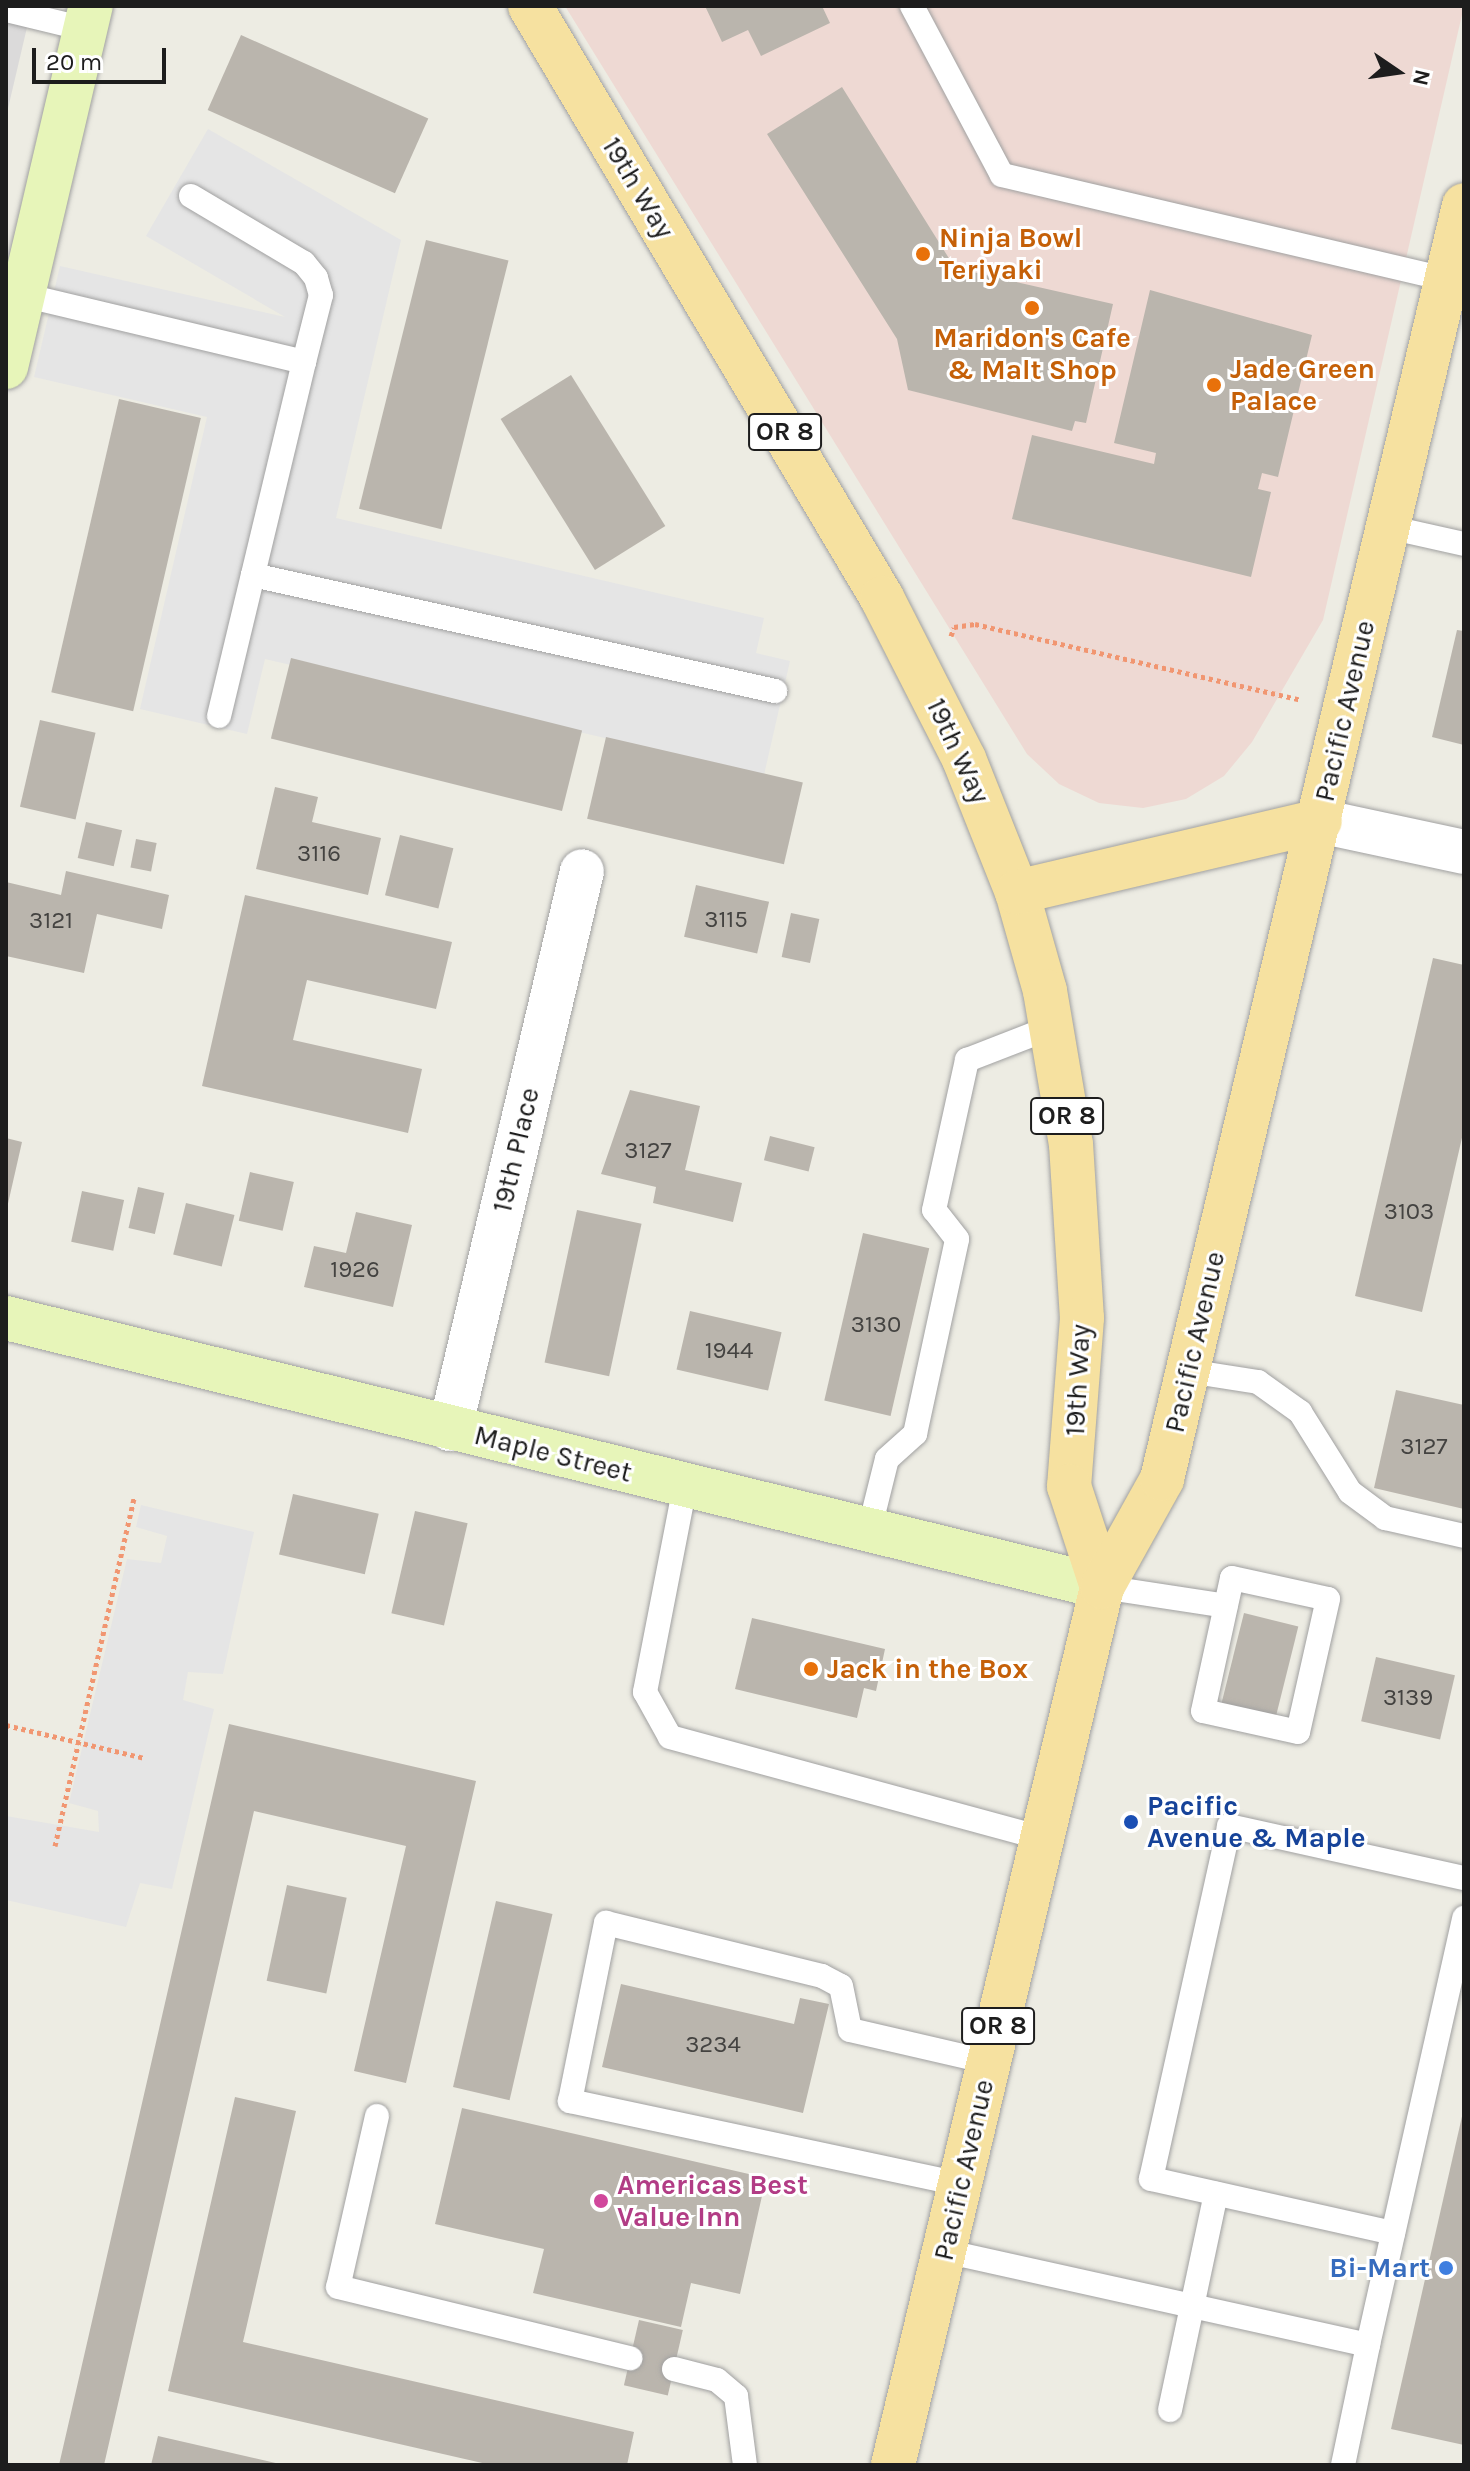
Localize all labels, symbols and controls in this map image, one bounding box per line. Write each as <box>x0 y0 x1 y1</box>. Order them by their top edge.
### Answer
scale bar <box>36 32 170 82</box>
north arrow <box>1358 32 1438 112</box>
text: 20 m <box>46 48 102 76</box>
text: N <box>1407 67 1436 88</box>
street label: 19th Way <box>595 131 681 245</box>
place label: Ninja Bowl Teriyaki <box>939 221 1082 287</box>
marker: Ninja Bowl Teriyaki <box>914 245 932 263</box>
marker: Maridon's Cafe & Malt Shop <box>1023 299 1041 317</box>
place label: Maridon's Cafe & Malt Shop <box>933 321 1131 387</box>
place label: Jade Green Palace <box>1230 352 1375 418</box>
marker: Jade Green Palace <box>1205 376 1223 394</box>
road number: OR 8 <box>747 410 823 454</box>
street label: Pacific Avenue <box>1308 617 1382 805</box>
street label: 19th Way <box>919 693 997 809</box>
house number: 3116 <box>297 840 341 868</box>
house number: 3115 <box>704 906 748 934</box>
house number: 3121 <box>29 907 73 935</box>
street label: 19th Place <box>485 1084 547 1216</box>
road number: OR 8 <box>1029 1094 1105 1138</box>
house number: 3127 <box>624 1137 672 1165</box>
house number: 3103 <box>1384 1198 1434 1226</box>
street label: Pacific Avenue <box>1158 1248 1232 1436</box>
house number: 1926 <box>330 1256 380 1284</box>
house number: 3130 <box>851 1311 901 1339</box>
street label: 19th Way <box>1058 1323 1098 1437</box>
house number: 1944 <box>705 1337 753 1365</box>
street label: Maple Street <box>471 1418 635 1490</box>
house number: 3127 <box>1400 1433 1448 1461</box>
place label: Jack in the Box <box>827 1652 1028 1686</box>
marker: Jack in the Box <box>802 1660 820 1678</box>
house number: 3139 <box>1383 1684 1433 1712</box>
place label: Pacific Avenue & Maple <box>1147 1789 1366 1855</box>
marker: Pacific Avenue & Maple <box>1122 1813 1140 1831</box>
road number: OR 8 <box>960 2004 1036 2048</box>
house number: 3234 <box>685 2031 741 2059</box>
street label: Pacific Avenue <box>927 2076 1001 2264</box>
place label: Americas Best Value Inn <box>617 2168 808 2234</box>
marker: Americas Best Value Inn <box>592 2192 610 2210</box>
place label: Bi-Mart <box>1329 2251 1430 2285</box>
marker: Bi-Mart <box>1437 2259 1455 2277</box>

